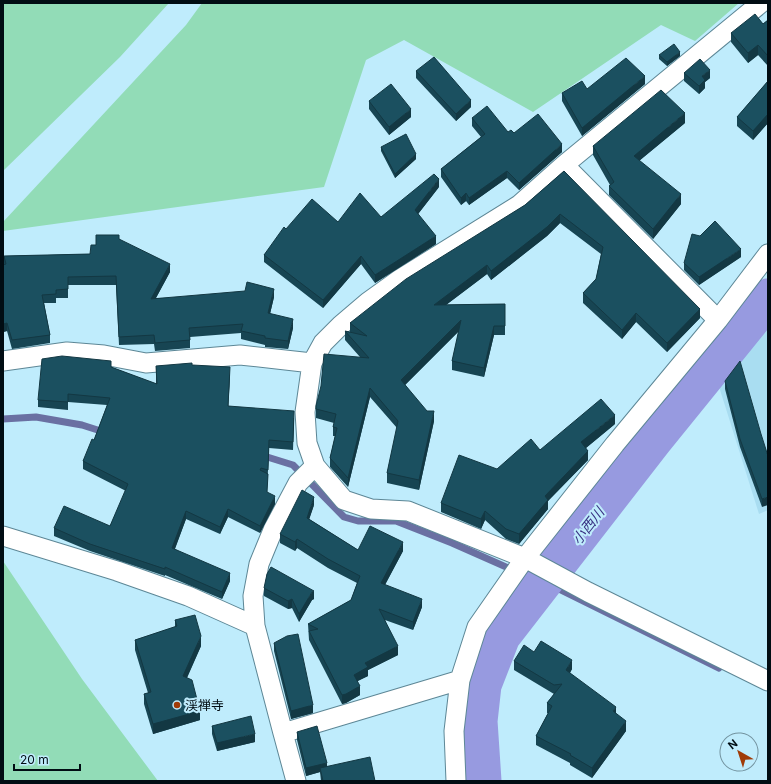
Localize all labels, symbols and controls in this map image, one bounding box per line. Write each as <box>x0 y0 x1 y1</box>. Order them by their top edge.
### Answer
water label: 小西川 <box>568 502 608 547</box>
place label: 渓禅寺 <box>185 697 224 713</box>
marker: 渓禅寺 <box>172 700 182 710</box>
north arrow <box>719 732 759 772</box>
text: N <box>725 736 740 752</box>
scale bar <box>14 746 80 772</box>
text: 20 m <box>20 752 49 767</box>

